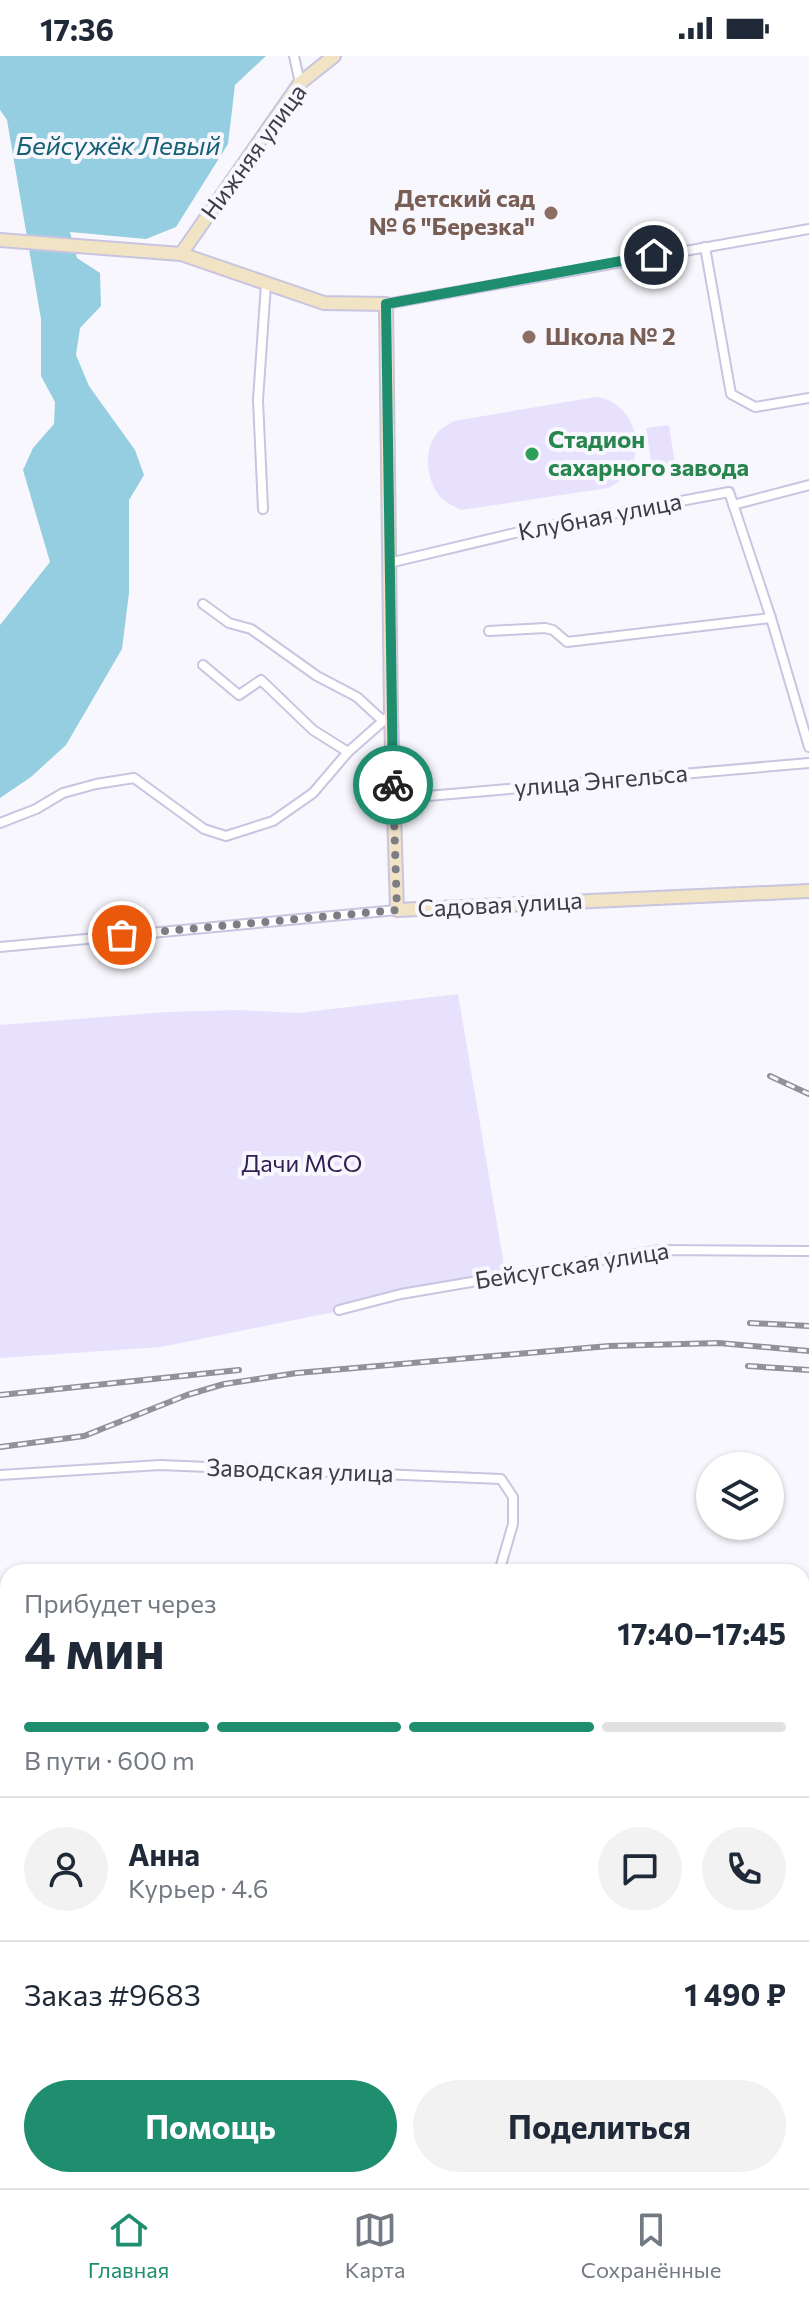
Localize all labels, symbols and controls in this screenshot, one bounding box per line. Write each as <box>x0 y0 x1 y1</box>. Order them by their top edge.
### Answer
text: 17:36 <box>40 10 114 47</box>
street label: Нижняя улица <box>194 78 312 224</box>
water label: Бейсужёк Левый <box>16 129 220 160</box>
place label: Детский сад № 6 "Березка" <box>369 183 535 240</box>
marker: Детский сад № 6 "Березка" <box>542 204 560 222</box>
pin <box>620 221 688 289</box>
icon: home <box>632 233 676 277</box>
place label: Школа № 2 <box>545 321 676 350</box>
marker: Школа № 2 <box>520 328 538 346</box>
place label: Стадион сахарного завода <box>548 424 749 481</box>
marker: Стадион сахарного завода <box>523 445 541 463</box>
street label: Клубная улица <box>516 485 684 546</box>
courier <box>353 745 433 825</box>
street label: улица Энгельса <box>513 757 689 802</box>
icon: bike <box>371 763 415 807</box>
street label: Садовая улица <box>417 885 583 922</box>
pin <box>88 901 156 969</box>
icon: bag <box>100 913 144 957</box>
park label: Дачи МСО <box>242 1148 362 1177</box>
street label: Бейсугская улица <box>473 1235 671 1294</box>
street label: Заводская улица <box>206 1452 394 1487</box>
map controls <box>696 1452 784 1540</box>
button: layers <box>696 1452 784 1540</box>
text: Прибудет через <box>24 1587 217 1618</box>
text: 17:40–17:45 <box>617 1614 786 1651</box>
text: 4 мин <box>24 1616 165 1680</box>
text: В пути · 600 m <box>24 1744 195 1775</box>
button: person <box>24 1827 108 1911</box>
button: chat <box>598 1827 682 1911</box>
button: phone <box>702 1827 786 1911</box>
text: Анна <box>128 1835 200 1872</box>
text: Курьер · 4.6 <box>128 1872 268 1903</box>
text: Заказ #9683 <box>24 1975 201 2012</box>
text: 1 490 ₽ <box>684 1975 786 2012</box>
button: Помощь <box>24 2080 397 2172</box>
button: Поделиться <box>413 2080 786 2172</box>
tab: Главная <box>88 2208 169 2283</box>
tab: Карта <box>345 2208 405 2283</box>
tab: Сохранённые <box>581 2208 721 2283</box>

